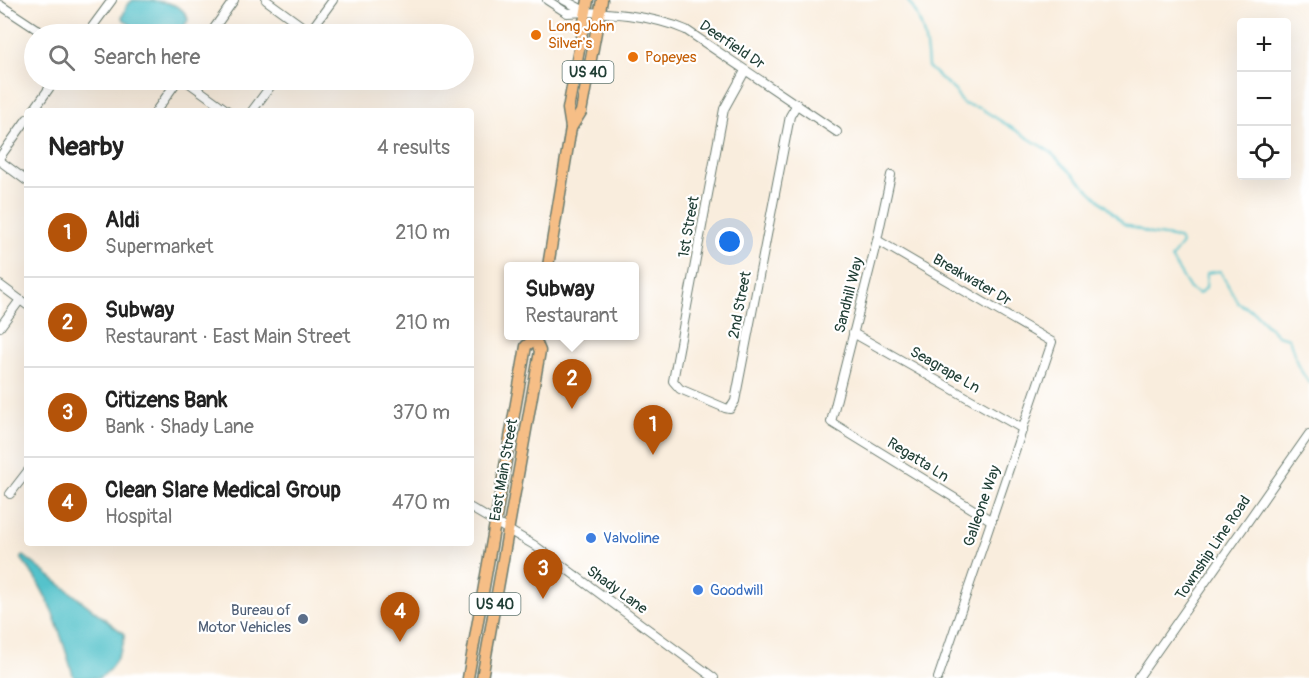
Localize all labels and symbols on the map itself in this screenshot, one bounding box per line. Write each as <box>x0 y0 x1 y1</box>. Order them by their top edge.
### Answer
street label: Deerfield Dr <box>696 16 769 74</box>
place label: Long John Silver's <box>548 17 614 53</box>
marker: Long John Silver's <box>529 28 543 42</box>
place label: Popeyes <box>645 48 697 67</box>
marker: Popeyes <box>626 50 640 64</box>
road number: US 40 <box>562 61 614 83</box>
street label: 1st Street <box>674 194 704 259</box>
your location <box>715 227 744 256</box>
street label: Breakwater Dr <box>929 250 1015 310</box>
street label: Sandhill Way <box>830 255 868 335</box>
street label: 2nd Street <box>724 269 756 340</box>
street label: Seagrape Ln <box>907 342 983 398</box>
pin: 2 <box>552 360 592 409</box>
pin: 1 <box>634 406 672 455</box>
street label: East Main Street <box>486 416 523 523</box>
street label: Regatta Ln <box>884 434 952 486</box>
street label: Galleone Way <box>959 462 1005 549</box>
street label: Township Line Road <box>1171 492 1255 604</box>
place label: Valvoline <box>603 529 660 548</box>
marker: Valvoline <box>584 531 598 545</box>
pin: 3 <box>524 550 562 599</box>
street label: Shady Lane <box>583 562 652 619</box>
place label: Goodwill <box>710 581 763 600</box>
marker: Goodwill <box>691 583 705 597</box>
pin: 4 <box>380 592 420 642</box>
road number: US 40 <box>470 593 520 615</box>
place label: Bureau of Motor Vehicles <box>198 601 291 637</box>
marker: Bureau of Motor Vehicles <box>296 612 310 626</box>

